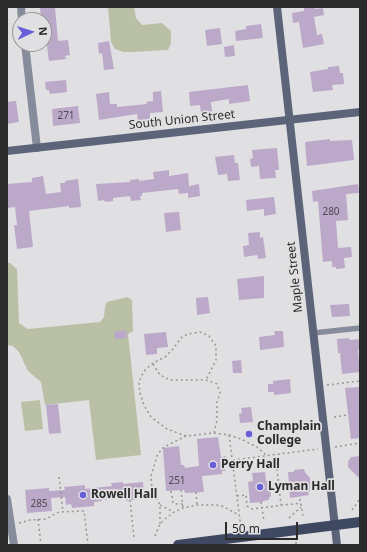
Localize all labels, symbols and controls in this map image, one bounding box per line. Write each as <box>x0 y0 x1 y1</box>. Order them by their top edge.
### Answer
north arrow <box>12 12 52 52</box>
text: N <box>36 26 51 36</box>
street label: South Union Street <box>128 107 236 133</box>
house number: 271 <box>57 110 75 122</box>
house number: 280 <box>322 206 340 218</box>
street label: Maple Street <box>284 241 306 313</box>
place label: Champlain College <box>257 420 321 448</box>
marker: Champlain College <box>244 429 254 439</box>
place label: Perry Hall <box>221 458 280 472</box>
marker: Perry Hall <box>208 460 218 470</box>
house number: 251 <box>168 475 186 487</box>
place label: Lyman Hall <box>268 480 335 494</box>
marker: Lyman Hall <box>255 482 265 492</box>
place label: Rowell Hall <box>91 488 157 502</box>
marker: Rowell Hall <box>78 490 88 500</box>
house number: 285 <box>30 498 48 510</box>
scale bar <box>227 514 300 540</box>
text: 50 m <box>232 520 260 537</box>

